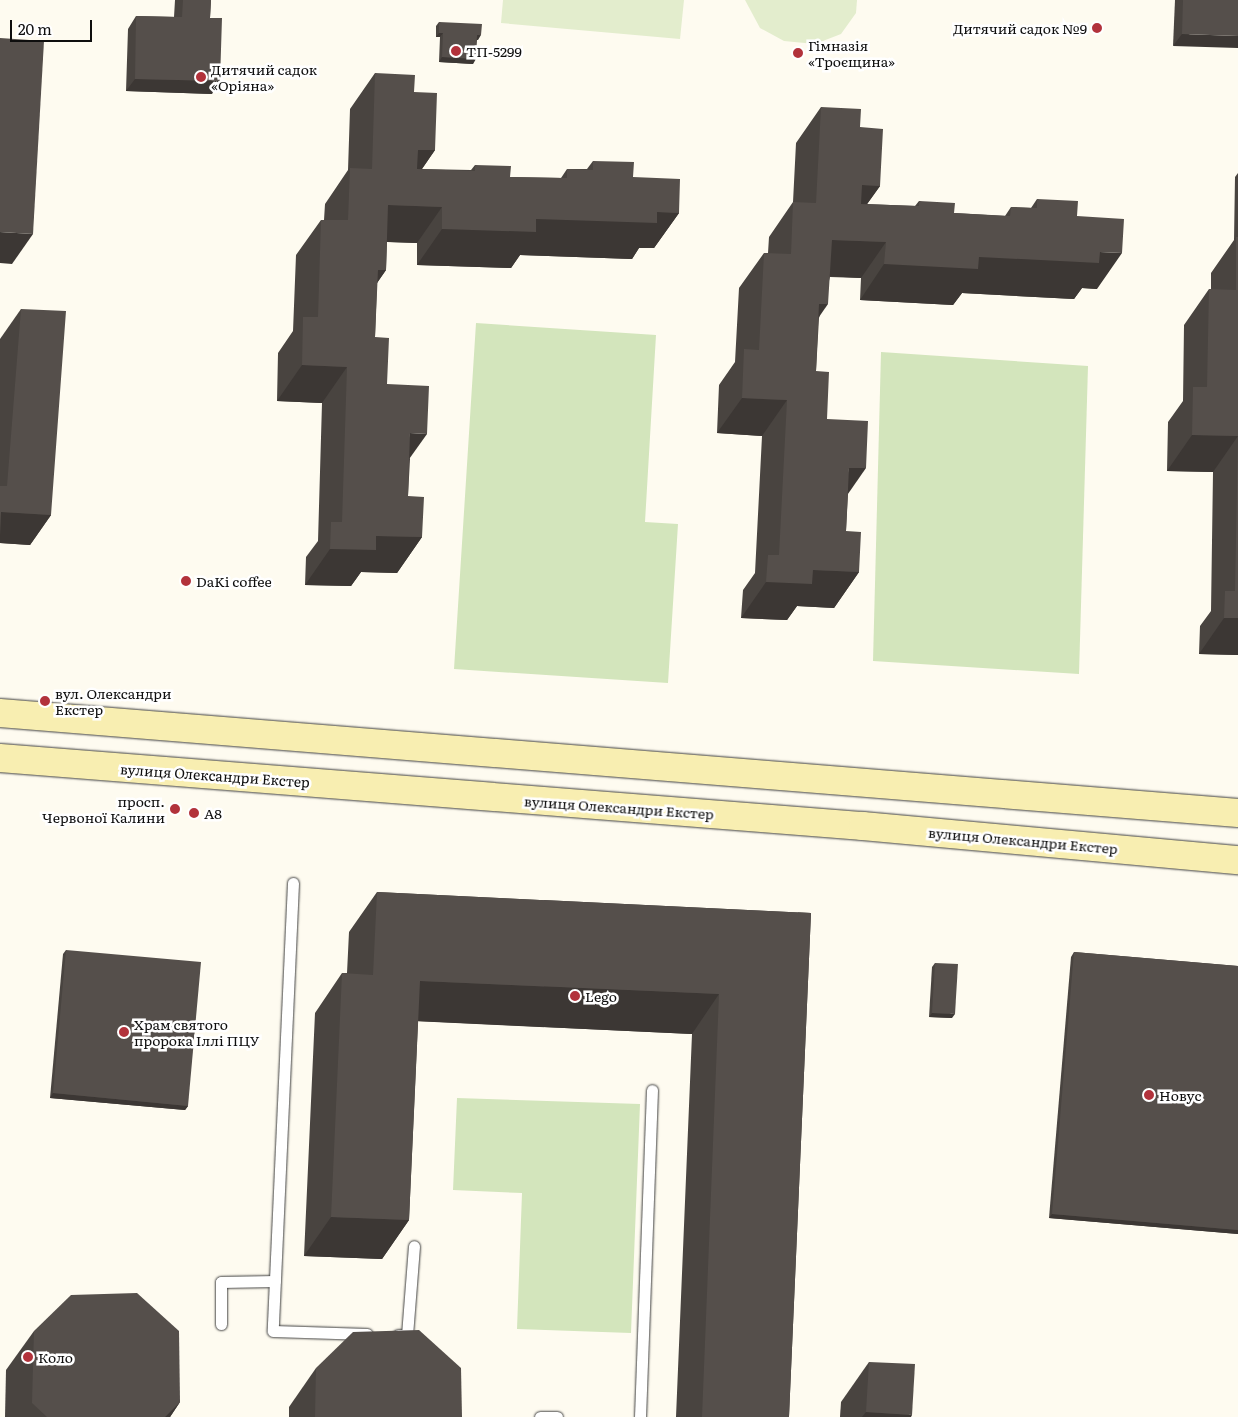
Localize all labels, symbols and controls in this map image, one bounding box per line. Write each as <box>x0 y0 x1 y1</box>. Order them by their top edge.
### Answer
scale bar <box>12 10 95 42</box>
text: 20 m <box>18 17 52 40</box>
place label: Дитячий садок №9 <box>953 20 1087 36</box>
marker: Дитячий садок №9 <box>1091 22 1103 34</box>
place label: Гімназія «Троєщина» <box>808 37 895 70</box>
place label: ТП-5299 <box>466 43 522 59</box>
marker: ТП-5299 <box>450 45 462 57</box>
marker: Гімназія «Троєщина» <box>792 47 804 59</box>
place label: Дитячий садок «Оріяна» <box>211 61 317 94</box>
marker: Дитячий садок «Оріяна» <box>195 71 207 83</box>
place label: DaKi coffee <box>196 573 272 589</box>
marker: DaKi coffee <box>180 575 192 587</box>
place label: вул. Олександри Екстер <box>55 685 171 718</box>
marker: вул. Олександри Екстер <box>39 695 51 707</box>
street label: вулиця Олександри Екстер <box>120 760 310 790</box>
street label: вулиця Олександри Екстер <box>524 792 714 822</box>
place label: просп. Червоної Калини <box>42 793 165 826</box>
marker: просп. Червоної Калини <box>169 803 181 815</box>
place label: A8 <box>204 805 222 821</box>
marker: A8 <box>188 807 200 819</box>
street label: вулиця Олександри Екстер <box>928 823 1118 857</box>
place label: Lego <box>585 988 617 1004</box>
marker: Lego <box>569 990 581 1002</box>
place label: Храм святого пророка Іллі ПЦУ <box>134 1016 259 1048</box>
marker: Храм святого пророка Іллі ПЦУ <box>118 1026 130 1038</box>
place label: Новус <box>1159 1087 1201 1103</box>
marker: Новус <box>1143 1089 1155 1101</box>
place label: Коло <box>38 1349 73 1365</box>
marker: Коло <box>22 1351 34 1363</box>

